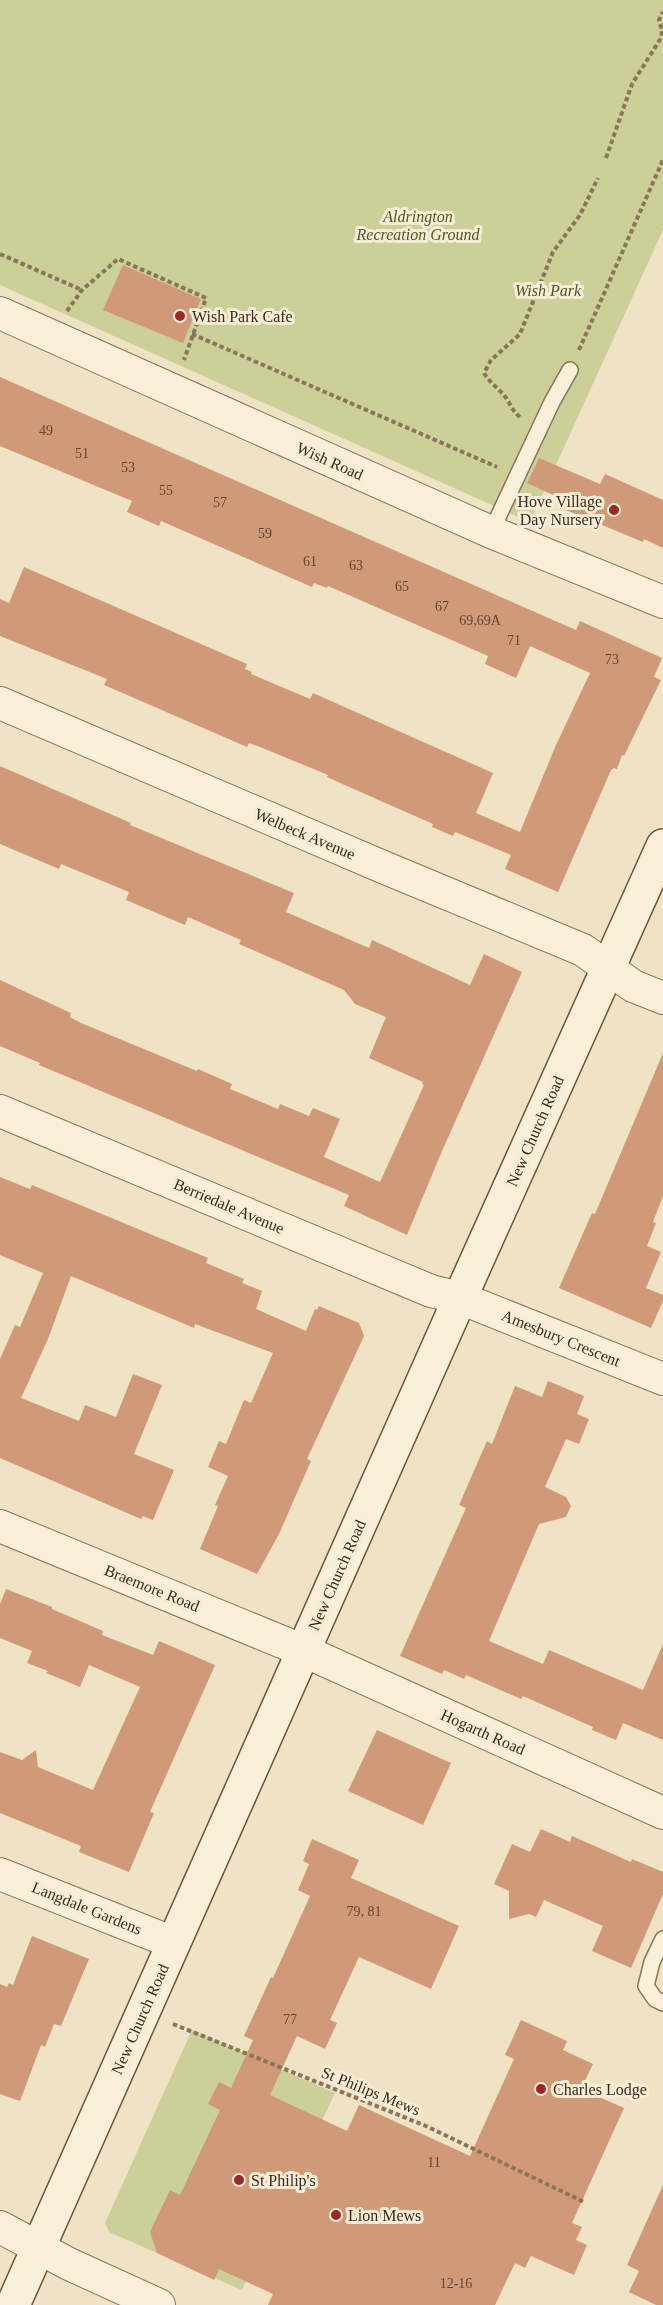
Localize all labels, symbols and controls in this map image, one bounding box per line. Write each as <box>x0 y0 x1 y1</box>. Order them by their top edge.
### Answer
park label: Aldrington Recreation Ground <box>356 208 480 243</box>
park label: Wish Park <box>515 282 582 299</box>
place label: Wish Park Cafe <box>192 308 293 325</box>
marker: Wish Park Cafe <box>173 309 187 323</box>
house number: 49 <box>39 423 53 438</box>
street label: Wish Road <box>294 439 366 483</box>
house number: 51 <box>75 446 89 461</box>
house number: 53 <box>121 460 135 475</box>
house number: 55 <box>159 483 173 498</box>
place label: Hove Village Day Nursery <box>518 493 602 529</box>
house number: 57 <box>213 495 227 510</box>
marker: Hove Village Day Nursery <box>607 503 621 517</box>
house number: 59 <box>258 526 272 541</box>
house number: 61 <box>303 554 317 569</box>
house number: 63 <box>349 558 363 573</box>
house number: 65 <box>395 579 409 594</box>
house number: 67 <box>435 599 449 614</box>
house number: 69,69A <box>459 613 502 628</box>
house number: 71 <box>507 633 521 648</box>
house number: 73 <box>605 652 619 667</box>
street label: Welbeck Avenue <box>252 805 358 863</box>
street label: New Church Road <box>503 1073 567 1189</box>
street label: Berriedale Avenue <box>171 1175 287 1237</box>
street label: Amesbury Crescent <box>499 1306 623 1371</box>
street label: New Church Road <box>305 1517 369 1633</box>
street label: Braemore Road <box>102 1561 202 1615</box>
street label: Hogarth Road <box>438 1706 528 1759</box>
street label: Langdale Gardens <box>29 1878 144 1939</box>
house number: 79, 81 <box>347 1904 382 1919</box>
street label: New Church Road <box>108 1961 172 2077</box>
house number: 77 <box>283 2012 297 2027</box>
street label: St Philips Mews <box>319 2063 423 2119</box>
place label: Charles Lodge <box>553 2081 647 2099</box>
marker: Charles Lodge <box>534 2082 548 2096</box>
house number: 11 <box>427 2155 441 2170</box>
place label: St Philip's <box>251 2172 316 2190</box>
marker: St Philip's <box>232 2173 246 2187</box>
place label: Lion Mews <box>348 2207 421 2224</box>
marker: Lion Mews <box>329 2208 343 2222</box>
house number: 12-16 <box>440 2276 472 2291</box>

